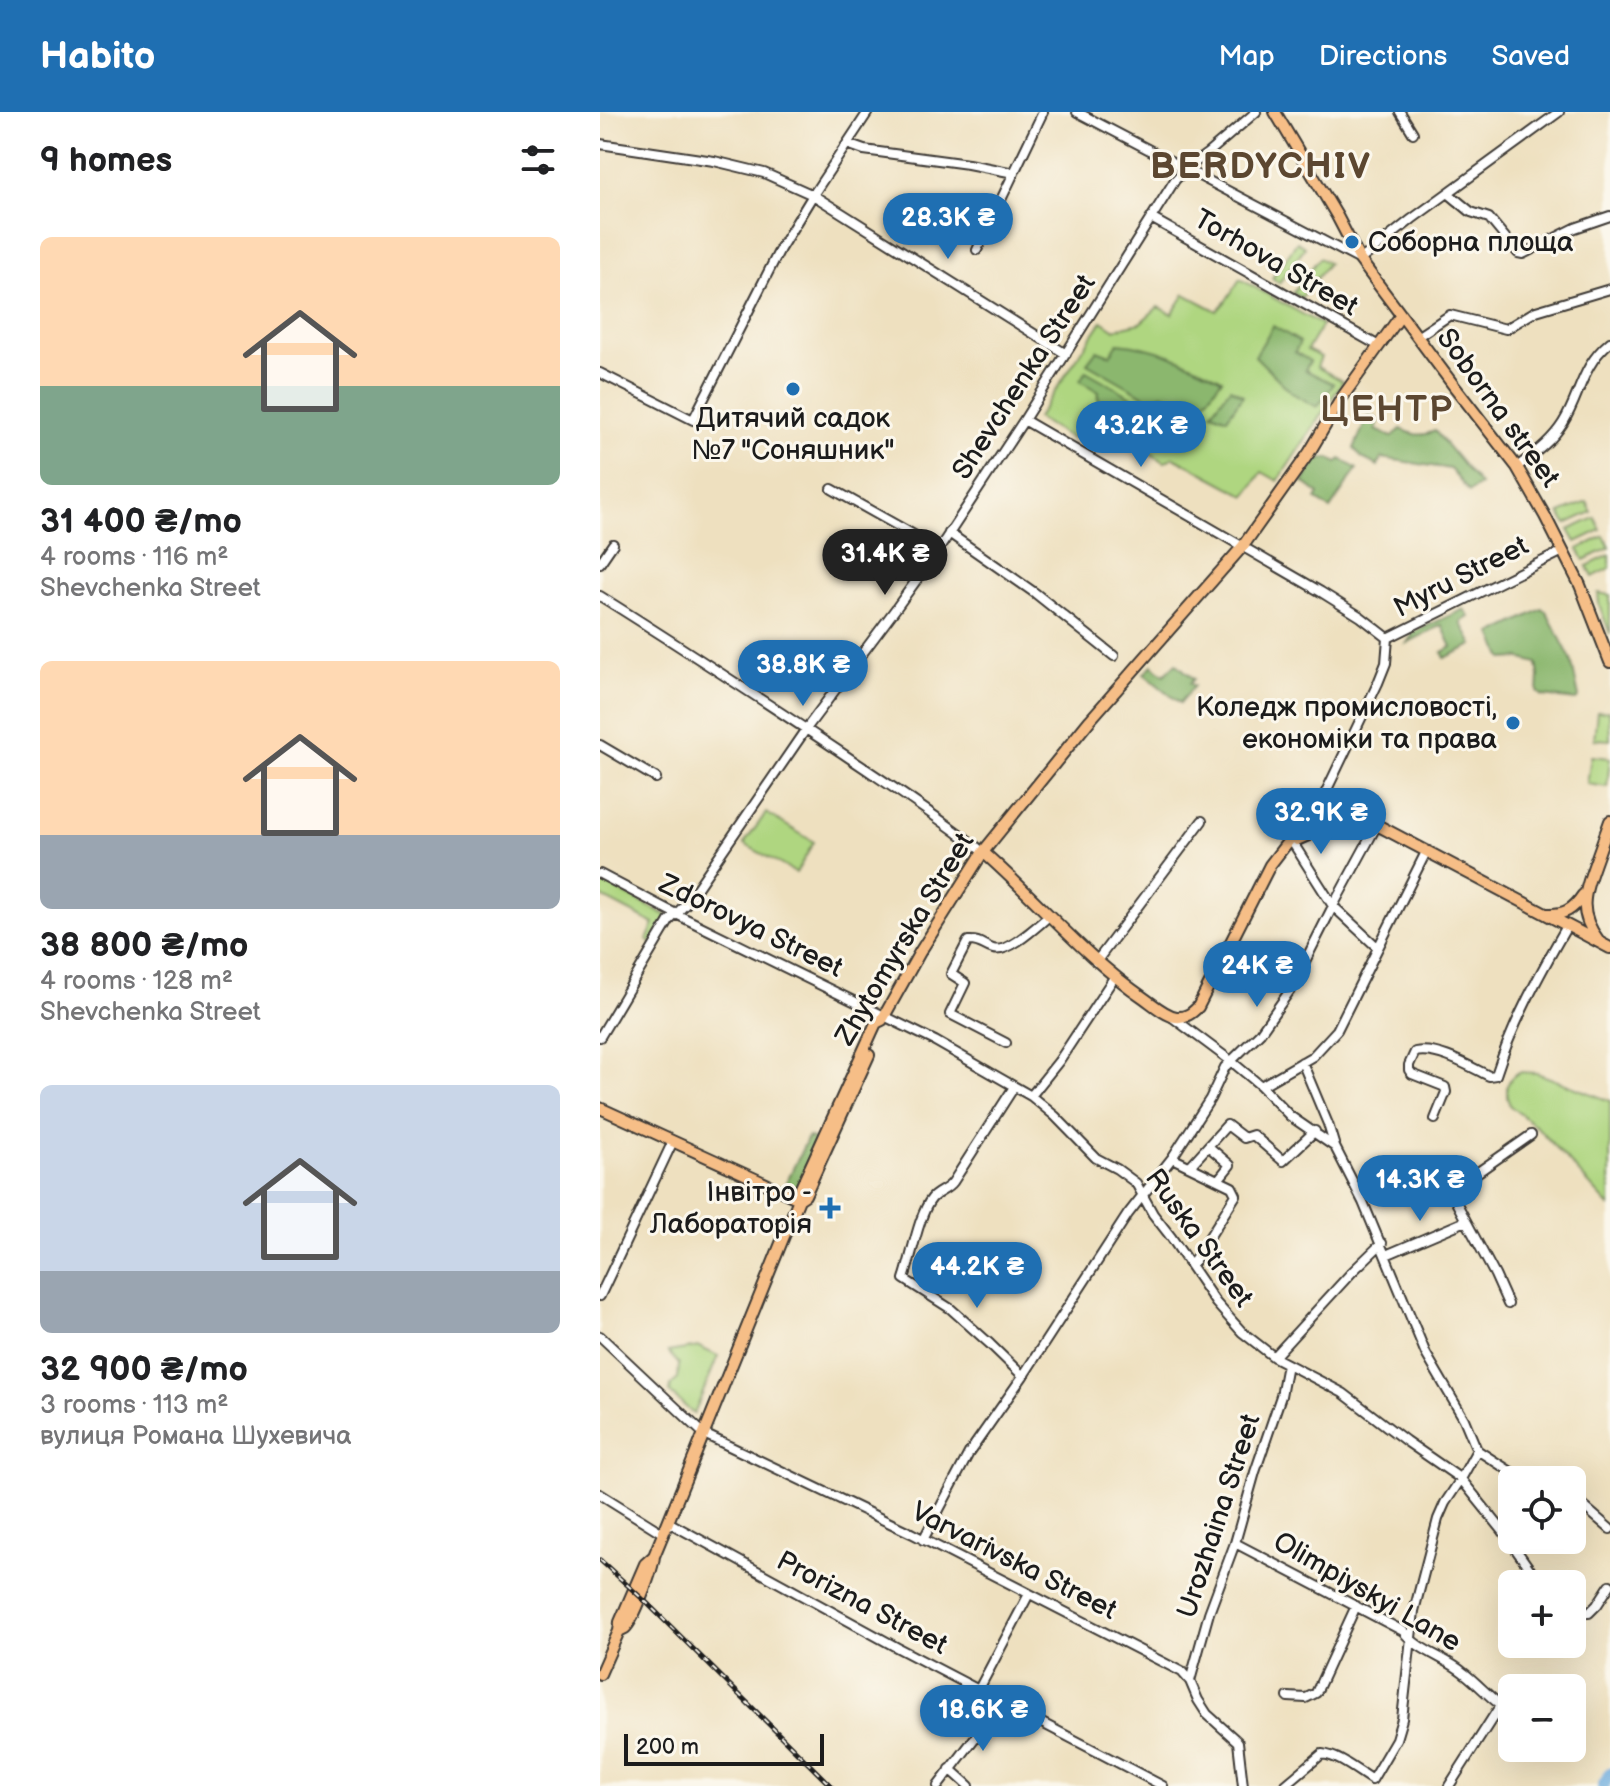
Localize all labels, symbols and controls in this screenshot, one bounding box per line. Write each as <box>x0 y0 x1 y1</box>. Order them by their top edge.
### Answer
text: Habito <box>40 34 155 79</box>
text: Map <box>1218 40 1275 73</box>
text: Directions <box>1319 40 1447 73</box>
text: Saved <box>1491 40 1570 73</box>
icon: filters <box>516 138 560 182</box>
text: 9 homes <box>40 140 172 181</box>
district label: BERDYCHIV <box>1150 146 1372 189</box>
pin: 28.3K ₴ <box>874 193 1022 261</box>
text: 28.3K ₴ <box>901 203 995 234</box>
street label: Torhova Street <box>1188 203 1364 323</box>
place label: Соборна площа <box>1368 226 1574 259</box>
marker: Соборна площа <box>1343 233 1361 251</box>
street label: Shevchenka Street <box>945 268 1103 486</box>
icon: home <box>228 289 372 433</box>
street label: Soborna street <box>1430 322 1567 494</box>
marker: Дитячий садок №7 "Соняшник" <box>784 380 802 398</box>
district label: ЦЕНТР <box>1320 389 1454 432</box>
pin: 43.2K ₴ <box>1067 401 1215 469</box>
place label: Дитячий садок №7 "Соняшник" <box>691 402 895 467</box>
text: 43.2K ₴ <box>1094 411 1188 442</box>
text: 31 400 ₴/mo <box>40 501 242 542</box>
pin: 31.4K ₴ <box>811 529 959 597</box>
street label: Myru Street <box>1388 529 1534 625</box>
text: 31.4K ₴ <box>840 539 930 570</box>
text: 4 rooms · 116 m² <box>40 542 228 573</box>
text: Shevchenka Street <box>40 573 261 604</box>
pin: 38.8K ₴ <box>729 640 877 708</box>
text: 38.8K ₴ <box>756 650 850 681</box>
place label: Коледж промисловості, економіки та права <box>1196 691 1497 756</box>
icon: home <box>228 713 372 857</box>
marker: Коледж промисловості, економіки та права <box>1504 714 1522 732</box>
pin: 32.9K ₴ <box>1247 788 1395 856</box>
text: 32.9K ₴ <box>1274 798 1368 829</box>
street label: Zhytomyrska Street <box>828 827 982 1052</box>
street label: Zdorovya Street <box>653 867 849 985</box>
text: 38 800 ₴/mo <box>40 925 248 966</box>
pin: 24K ₴ <box>1201 941 1313 1009</box>
text: 24K ₴ <box>1221 951 1293 982</box>
text: 4 rooms · 128 m² <box>40 966 233 997</box>
text: Shevchenka Street <box>40 997 261 1028</box>
icon: home <box>228 1137 372 1281</box>
pin: 14.3K ₴ <box>1346 1155 1494 1223</box>
street label: Ruska Street <box>1138 1163 1260 1314</box>
text: 14.3K ₴ <box>1375 1165 1465 1196</box>
place label: Інвітро - Лабораторія <box>649 1176 812 1241</box>
marker: Інвітро - Лабораторія <box>819 1197 841 1219</box>
pin: 44.2K ₴ <box>903 1242 1051 1310</box>
text: 44.2K ₴ <box>930 1252 1024 1283</box>
text: 32 900 ₴/mo <box>40 1349 248 1390</box>
text: 3 rooms · 113 m² <box>40 1390 229 1421</box>
street label: Urozhaina Street <box>1170 1409 1268 1622</box>
text: вулиця Романа Шухевича <box>40 1421 352 1452</box>
map controls <box>1498 1466 1586 1762</box>
button: locate <box>1498 1466 1586 1554</box>
street label: Varvarivska Street <box>906 1495 1123 1627</box>
street label: Olimpiyskyi Lane <box>1267 1525 1467 1659</box>
street label: Prorizna Street <box>771 1544 953 1662</box>
button: + <box>1498 1570 1586 1658</box>
button: − <box>1498 1674 1586 1762</box>
pin: 18.6K ₴ <box>909 1685 1057 1753</box>
text: 18.6K ₴ <box>938 1695 1028 1726</box>
scale bar <box>624 1730 824 1766</box>
text: 200 m <box>636 1734 699 1761</box>

